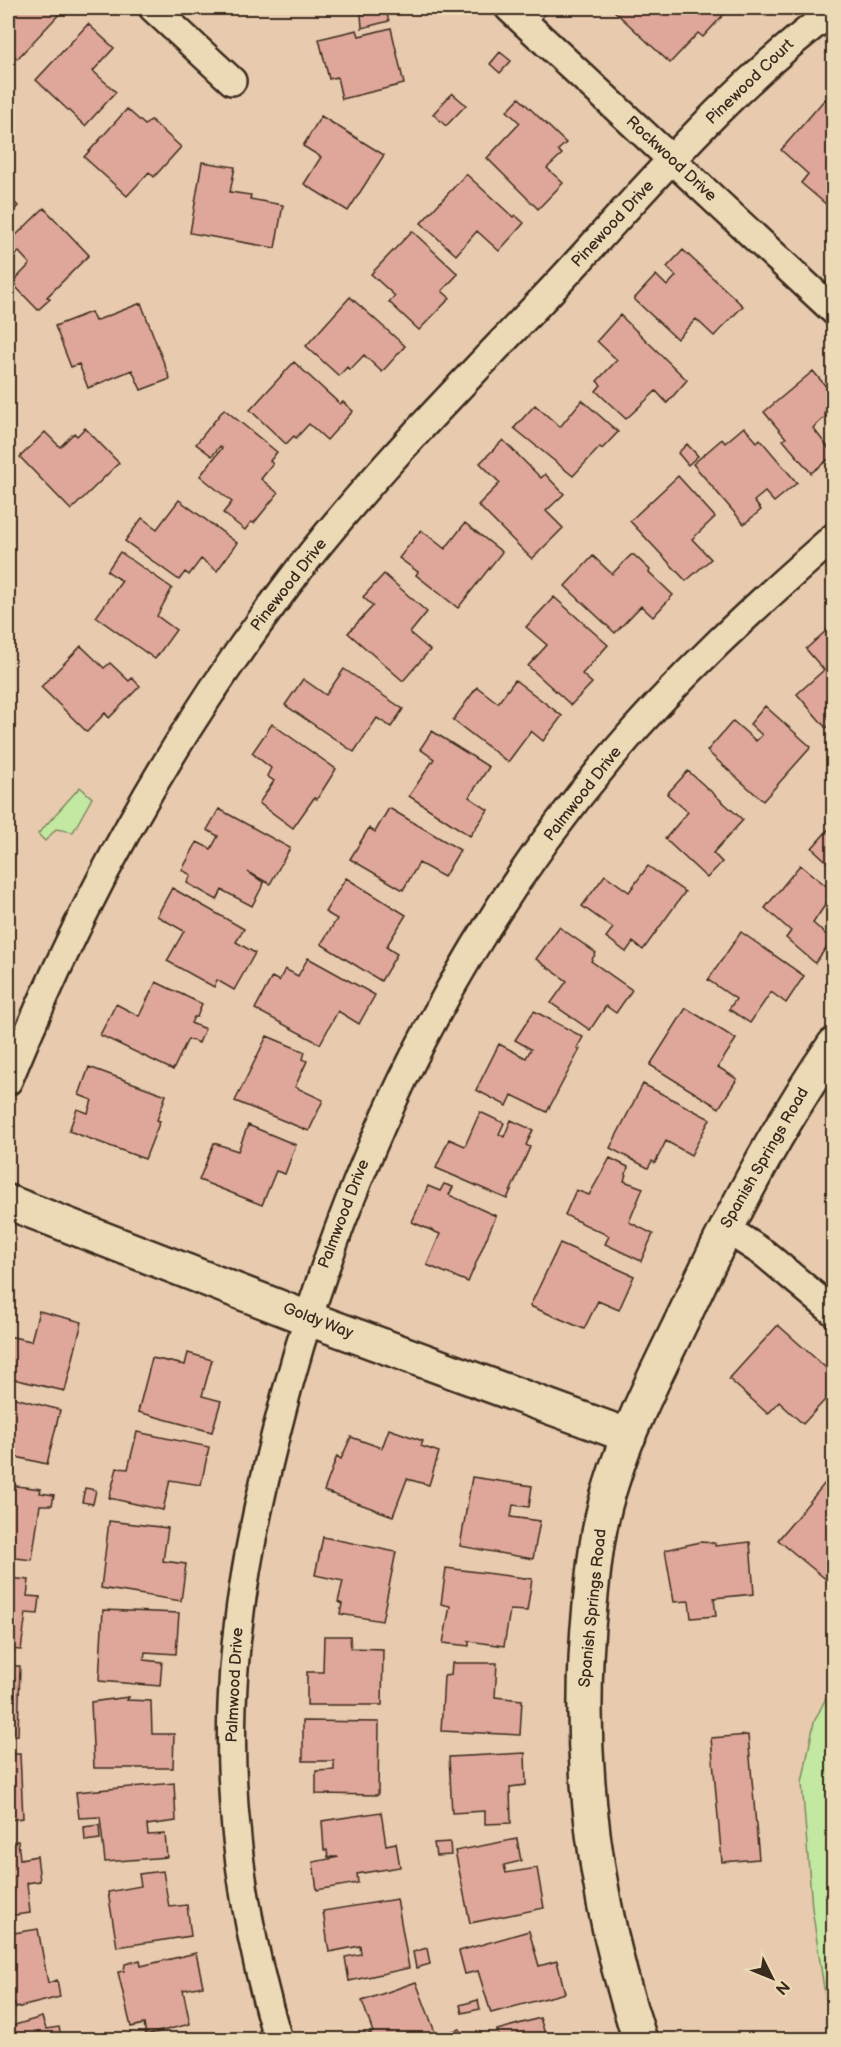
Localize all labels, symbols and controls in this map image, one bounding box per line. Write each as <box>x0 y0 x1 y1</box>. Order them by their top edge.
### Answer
street label: Pinewood Court <box>702 35 798 129</box>
street label: Rockwood Drive <box>622 112 721 206</box>
street label: Pinewood Drive <box>568 176 659 272</box>
street label: Pinewood Drive <box>247 535 331 635</box>
street label: Palmwood Drive <box>540 742 626 845</box>
street label: Spanish Springs Road <box>717 1084 813 1232</box>
street label: Palmwood Drive <box>315 1156 374 1271</box>
street label: Goldy Way <box>280 1299 356 1343</box>
street label: Spanish Springs Road <box>575 1528 611 1688</box>
street label: Palmwood Drive <box>223 1627 248 1743</box>
north arrow <box>742 1948 802 2008</box>
text: N <box>771 1976 793 1998</box>

